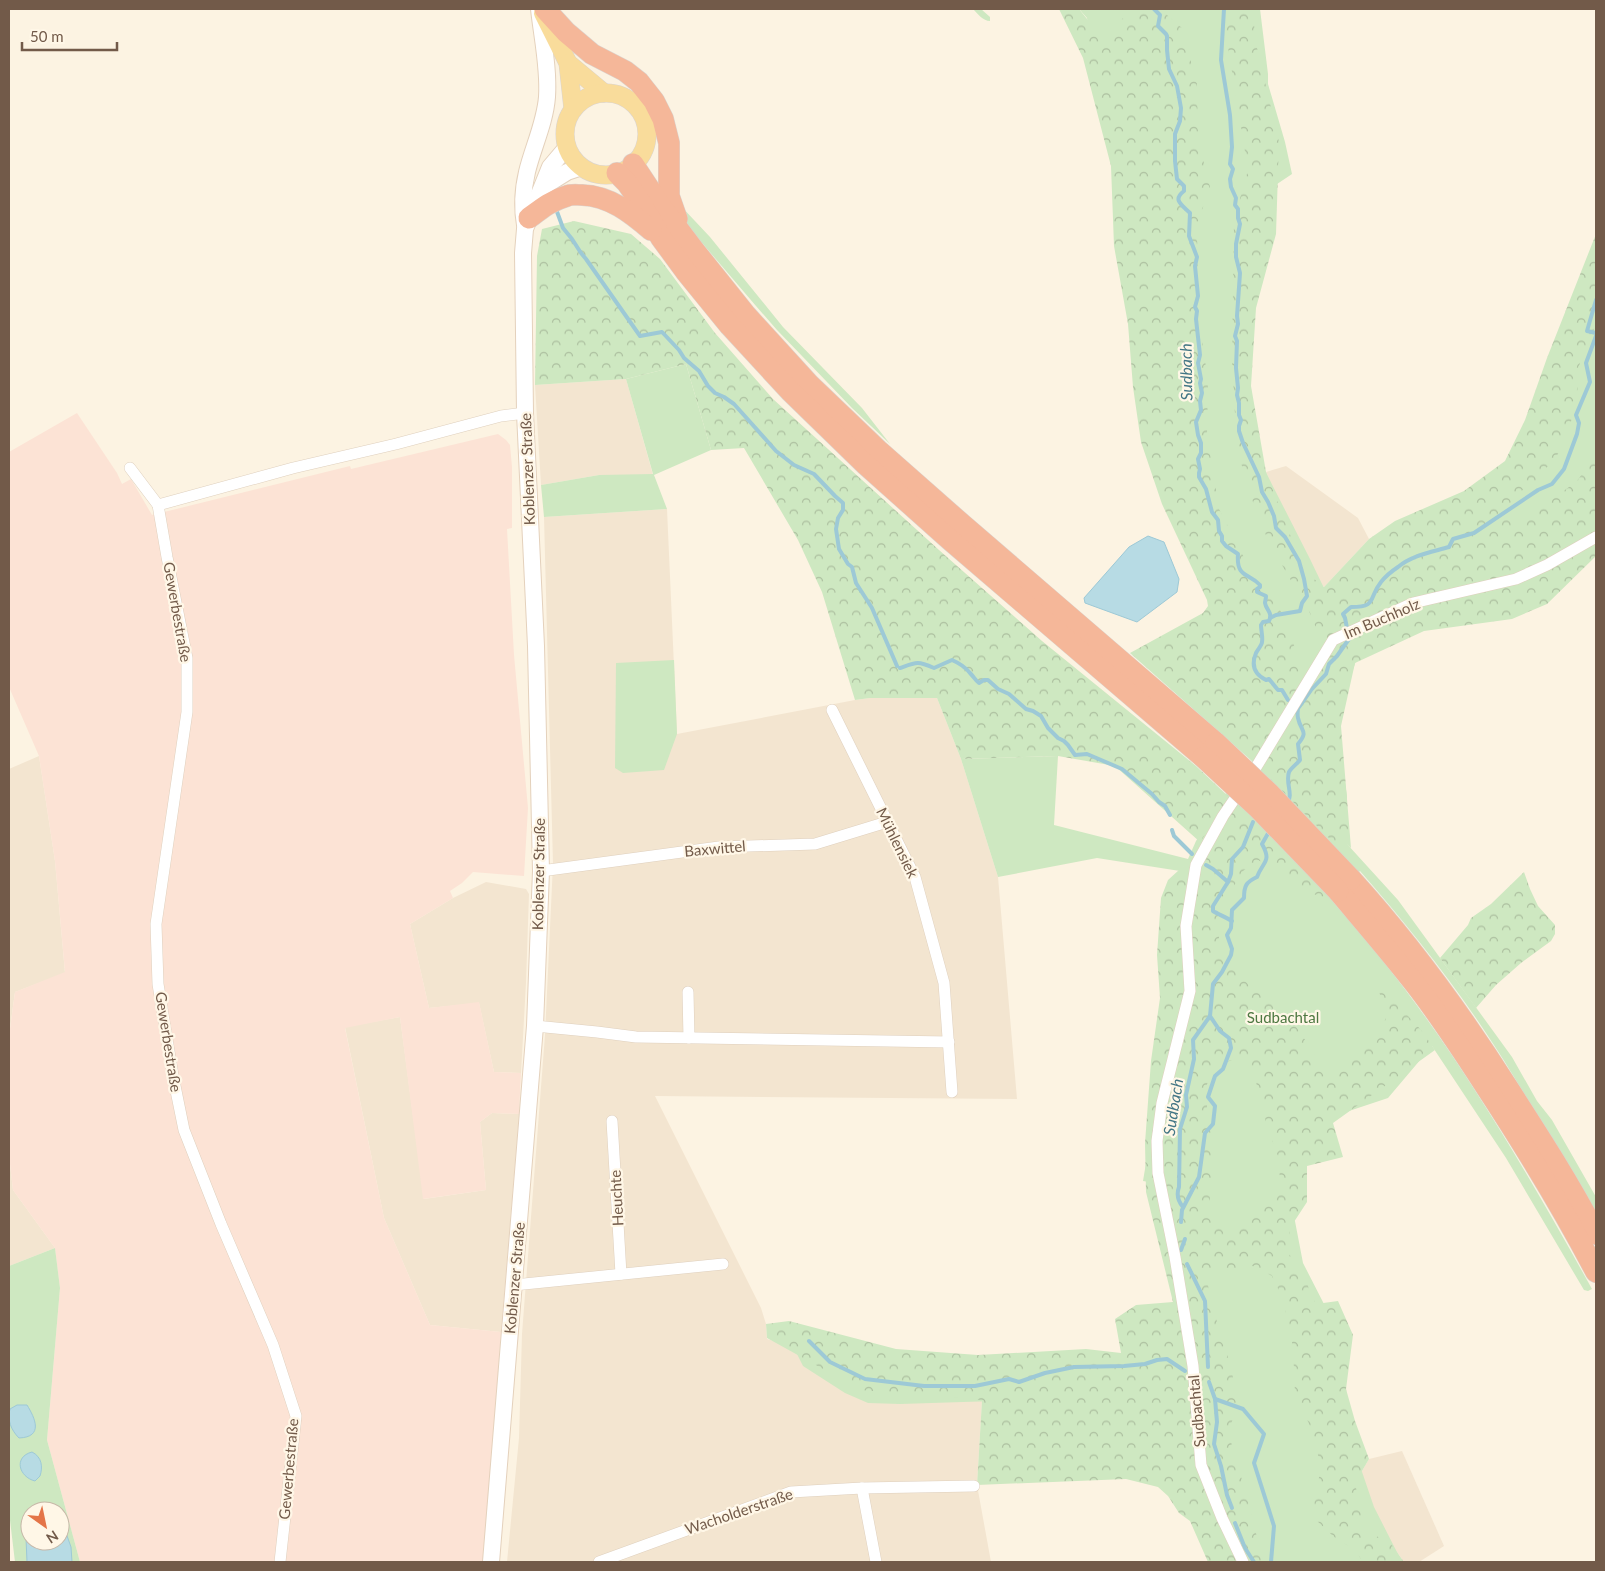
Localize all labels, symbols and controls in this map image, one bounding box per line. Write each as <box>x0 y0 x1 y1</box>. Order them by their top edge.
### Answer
scale bar <box>22 20 118 52</box>
text: 50 m <box>30 27 64 45</box>
water label: Sudbach <box>1176 343 1195 401</box>
street label: Koblenzer Straße <box>516 413 538 525</box>
street label: Gewerbestraße <box>160 560 196 663</box>
street label: Im Buchholz <box>1341 594 1423 642</box>
street label: Mühlensiek <box>873 804 923 881</box>
street label: Koblenzer Straße <box>528 818 548 930</box>
street label: Baxwittel <box>683 836 746 860</box>
street label: Gewerbestraße <box>152 990 186 1093</box>
park label: Sudbachtal <box>1247 1008 1319 1026</box>
water label: Sudbach <box>1159 1077 1186 1137</box>
street label: Heuchte <box>606 1169 626 1227</box>
street label: Koblenzer Straße <box>500 1221 528 1335</box>
street label: Sudbachtal <box>1184 1374 1208 1448</box>
street label: Gewerbestraße <box>275 1418 301 1520</box>
street label: Wacholderstraße <box>682 1484 795 1538</box>
north arrow <box>20 1501 70 1551</box>
text: N <box>43 1527 62 1547</box>

